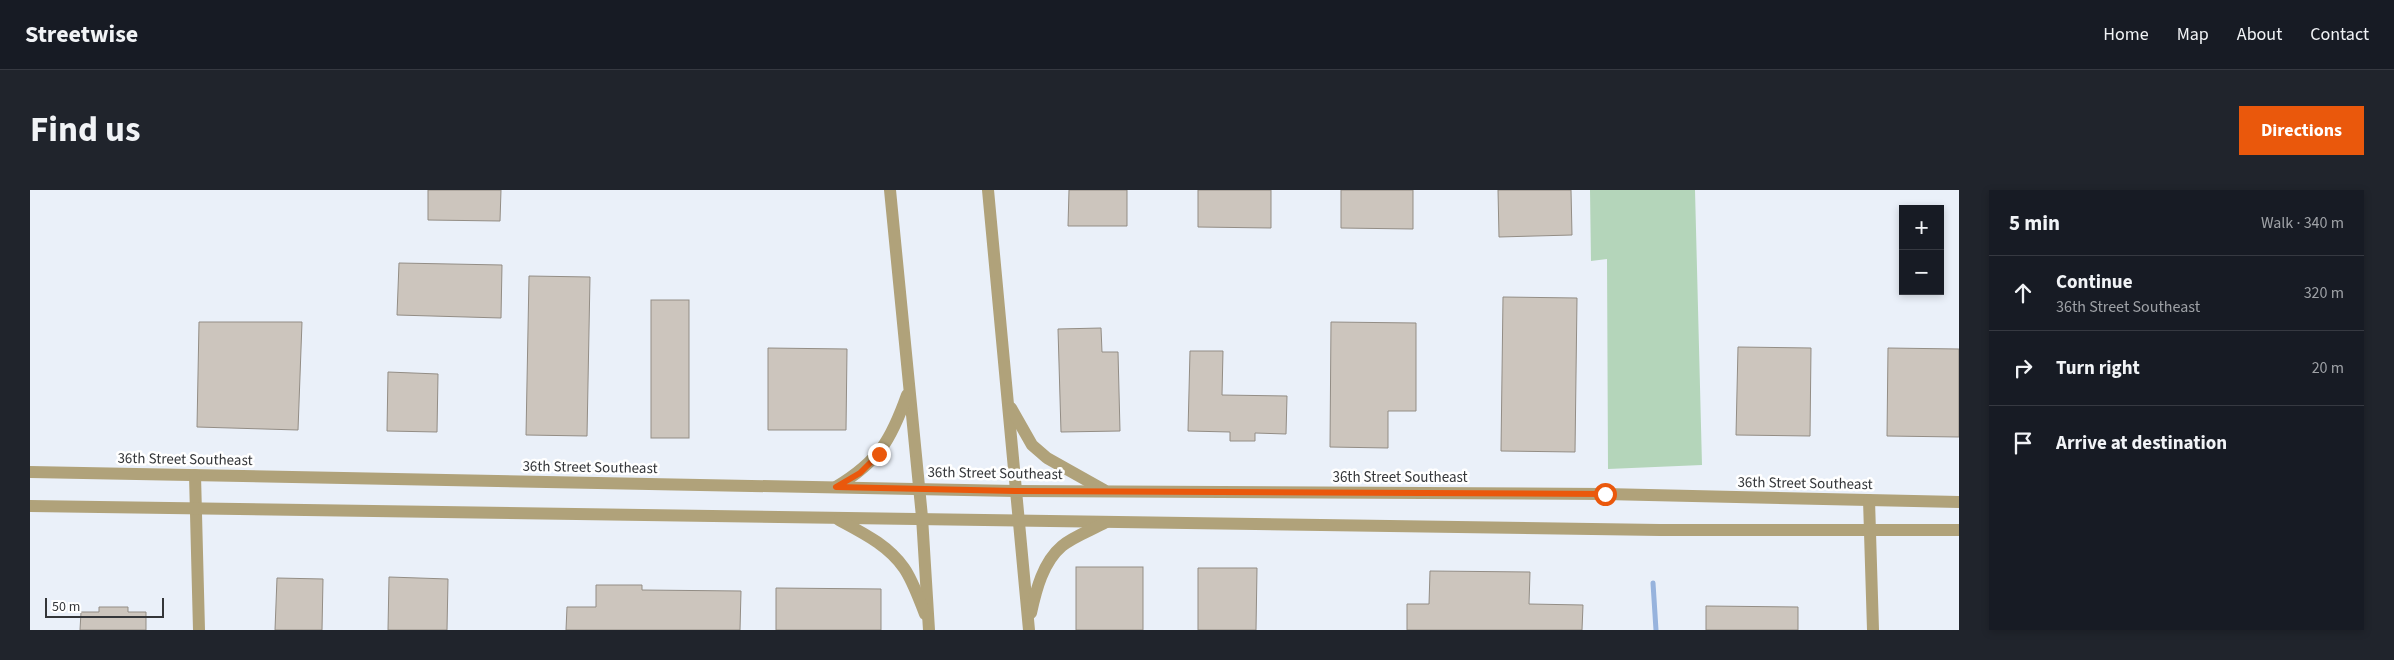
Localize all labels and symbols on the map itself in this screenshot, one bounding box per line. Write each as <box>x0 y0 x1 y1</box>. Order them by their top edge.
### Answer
route end <box>868 443 891 466</box>
street label: 36th Street Southeast <box>117 448 253 471</box>
street label: 36th Street Southeast <box>522 456 658 479</box>
street label: 36th Street Southeast <box>927 462 1063 485</box>
street label: 36th Street Southeast <box>1332 467 1468 488</box>
street label: 36th Street Southeast <box>1737 472 1873 495</box>
route start <box>1594 483 1617 506</box>
scale bar <box>45 595 164 618</box>

